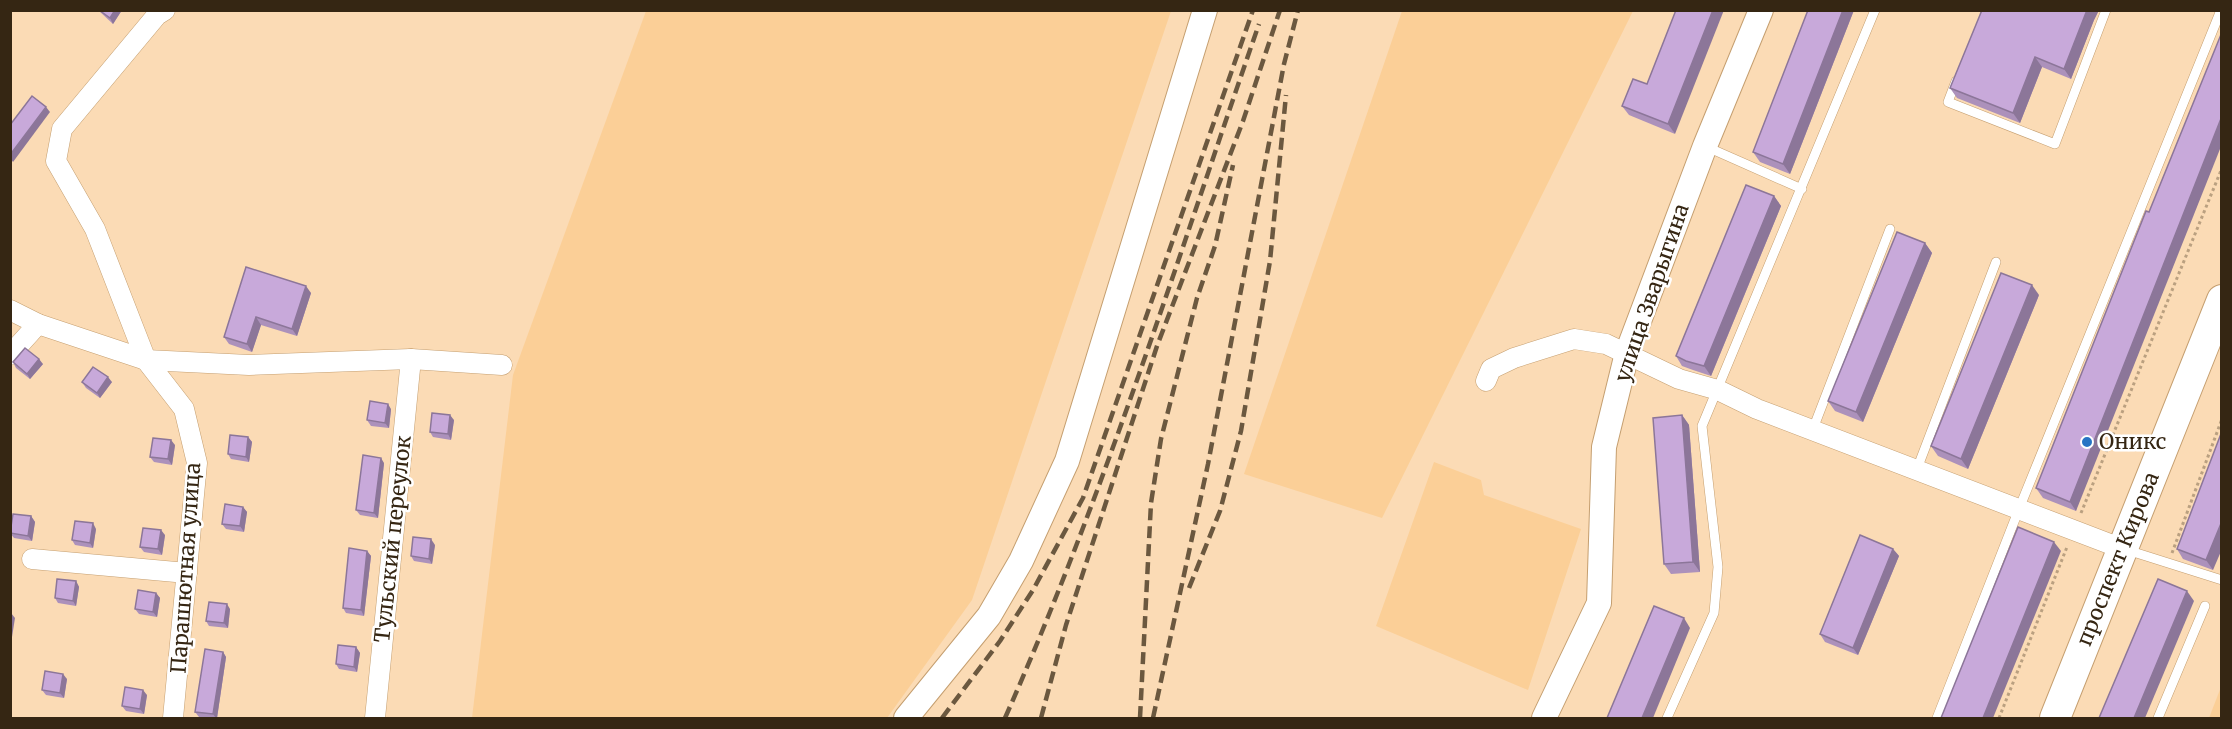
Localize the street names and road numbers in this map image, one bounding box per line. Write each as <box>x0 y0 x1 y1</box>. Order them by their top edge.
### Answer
street label: улица Зварыгина <box>1608 200 1695 386</box>
street label: Тульский переулок <box>368 434 417 644</box>
street label: Парашютная улица <box>165 462 206 674</box>
street label: проспект Кирова <box>2070 468 2165 650</box>

